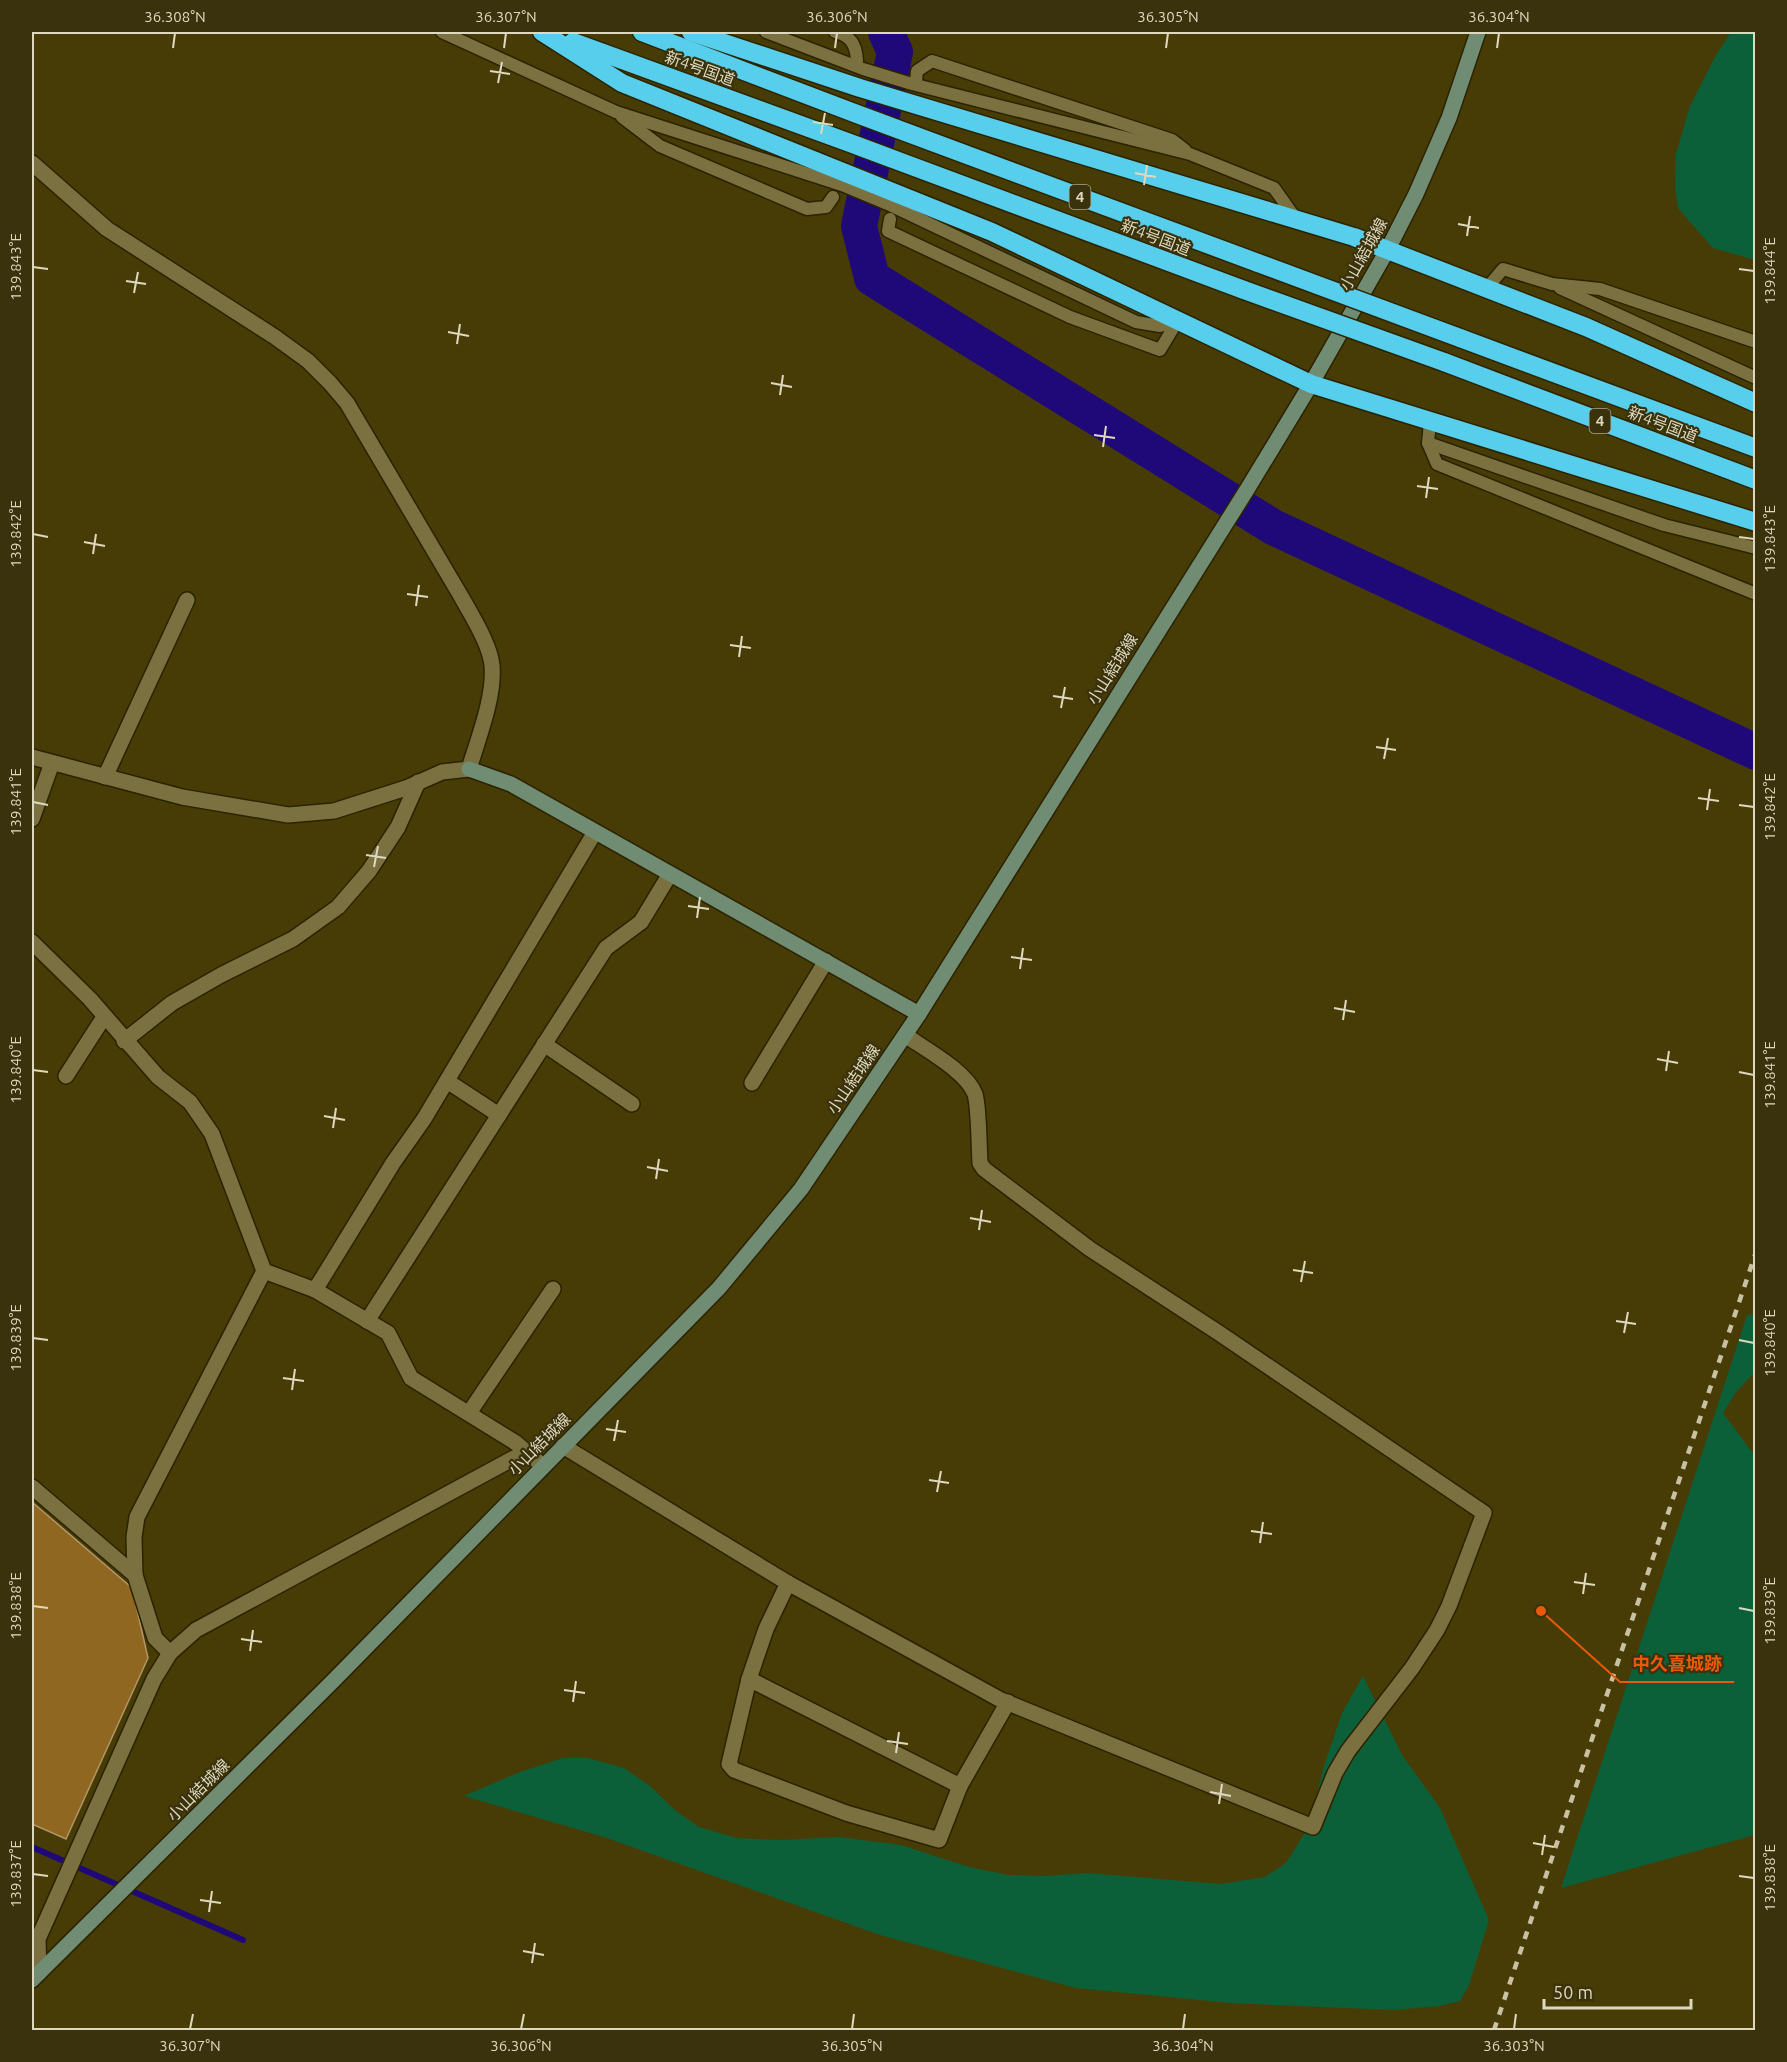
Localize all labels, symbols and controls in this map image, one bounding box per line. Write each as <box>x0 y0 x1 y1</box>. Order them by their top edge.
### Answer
text: 36.308°N <box>144 8 206 25</box>
text: 36.307°N <box>475 8 537 25</box>
text: 36.306°N <box>806 8 868 25</box>
text: 36.305°N <box>1137 8 1199 25</box>
text: 36.304°N <box>1468 8 1530 25</box>
street label: 新4号国道 <box>663 47 737 89</box>
road number: 4 <box>1070 185 1090 209</box>
street label: 小山結城線 <box>1336 215 1390 293</box>
street label: 新4号国道 <box>1119 216 1193 258</box>
text: 139.843°E <box>7 233 24 301</box>
text: 139.844°E <box>1761 237 1778 305</box>
street label: 新4号国道 <box>1626 403 1700 445</box>
road number: 4 <box>1590 409 1610 433</box>
text: 139.842°E <box>7 500 24 568</box>
text: 139.843°E <box>1761 505 1778 573</box>
street label: 小山結城線 <box>1083 630 1141 708</box>
text: 139.841°E <box>7 768 24 836</box>
text: 139.842°E <box>1761 773 1778 841</box>
text: 139.840°E <box>7 1036 24 1104</box>
street label: 小山結城線 <box>823 1041 883 1117</box>
text: 139.841°E <box>1761 1041 1778 1109</box>
text: 139.839°E <box>7 1304 24 1372</box>
text: 139.840°E <box>1761 1309 1778 1377</box>
street label: 小山結城線 <box>504 1409 574 1479</box>
text: 139.838°E <box>7 1572 24 1640</box>
text: 139.839°E <box>1761 1577 1778 1645</box>
callout: 中久喜城跡 <box>1620 1646 1734 1682</box>
text: 中久喜城跡 <box>1632 1653 1722 1673</box>
street label: 小山結城線 <box>163 1755 233 1825</box>
text: 139.837°E <box>7 1840 24 1908</box>
text: 139.838°E <box>1761 1844 1778 1912</box>
scale bar <box>1544 1972 1691 2010</box>
text: 50 m <box>1553 1982 1593 2002</box>
text: 36.307°N <box>159 2037 221 2054</box>
text: 36.306°N <box>490 2037 552 2054</box>
text: 36.305°N <box>821 2037 883 2054</box>
text: 36.304°N <box>1152 2037 1214 2054</box>
text: 36.303°N <box>1483 2037 1545 2054</box>

